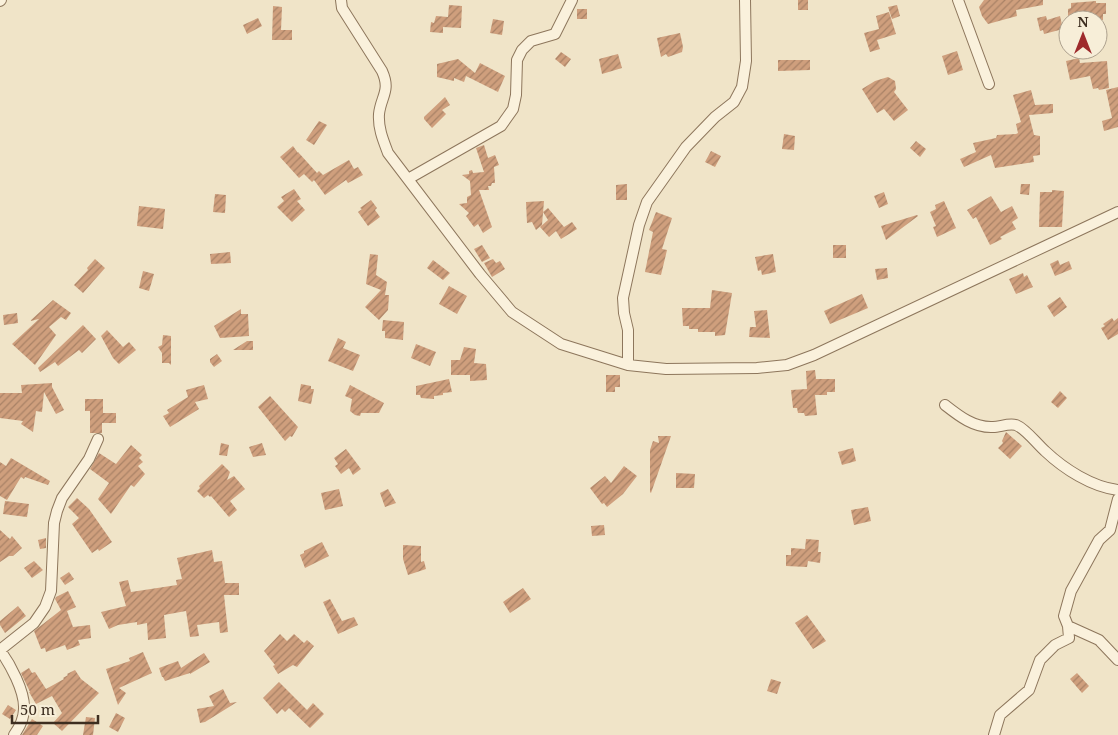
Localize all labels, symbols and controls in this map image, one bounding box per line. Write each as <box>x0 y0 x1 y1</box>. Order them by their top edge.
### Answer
north arrow <box>1058 10 1108 60</box>
text: N <box>1077 12 1089 31</box>
scale bar <box>12 692 99 724</box>
text: 50 m <box>20 699 55 719</box>

